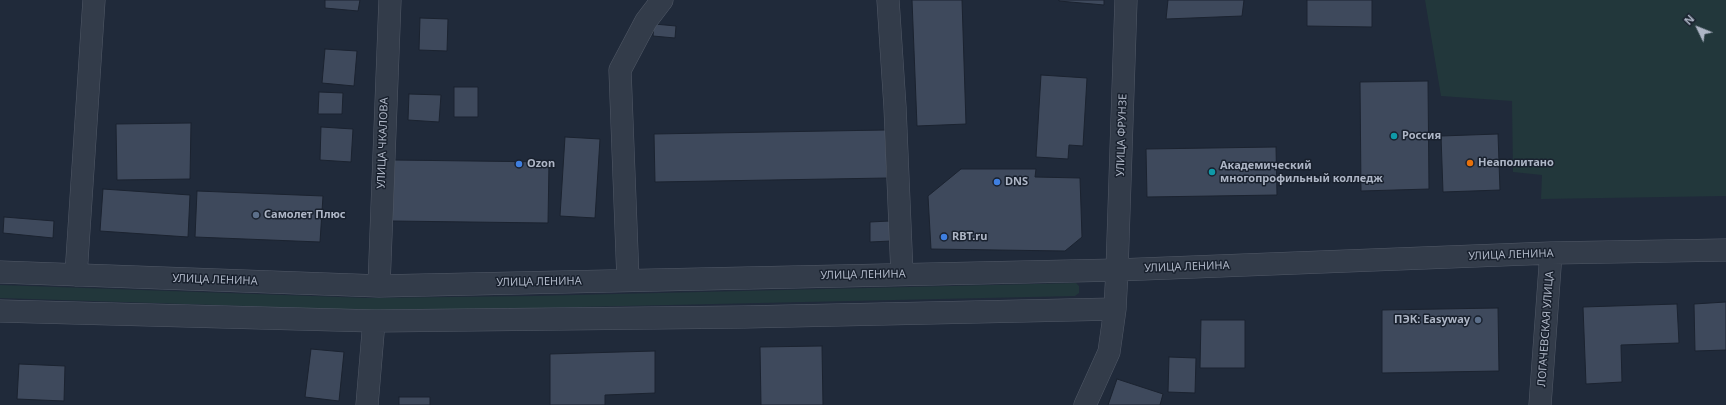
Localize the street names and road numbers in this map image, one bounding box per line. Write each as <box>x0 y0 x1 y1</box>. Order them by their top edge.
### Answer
street label: УЛИЦА ФРУНЗЕ <box>1114 93 1130 177</box>
street label: УЛИЦА ЧКАЛОВА <box>375 97 391 189</box>
street label: УЛИЦА ЛЕНИНА <box>1468 247 1554 263</box>
street label: УЛИЦА ЛЕНИНА <box>1144 259 1230 275</box>
street label: УЛИЦА ЛЕНИНА <box>820 268 906 282</box>
street label: ЛОГАЧЕВСКАЯ УЛИЦА <box>1535 271 1557 387</box>
street label: УЛИЦА ЛЕНИНА <box>172 272 258 288</box>
street label: УЛИЦА ЛЕНИНА <box>496 275 582 289</box>

